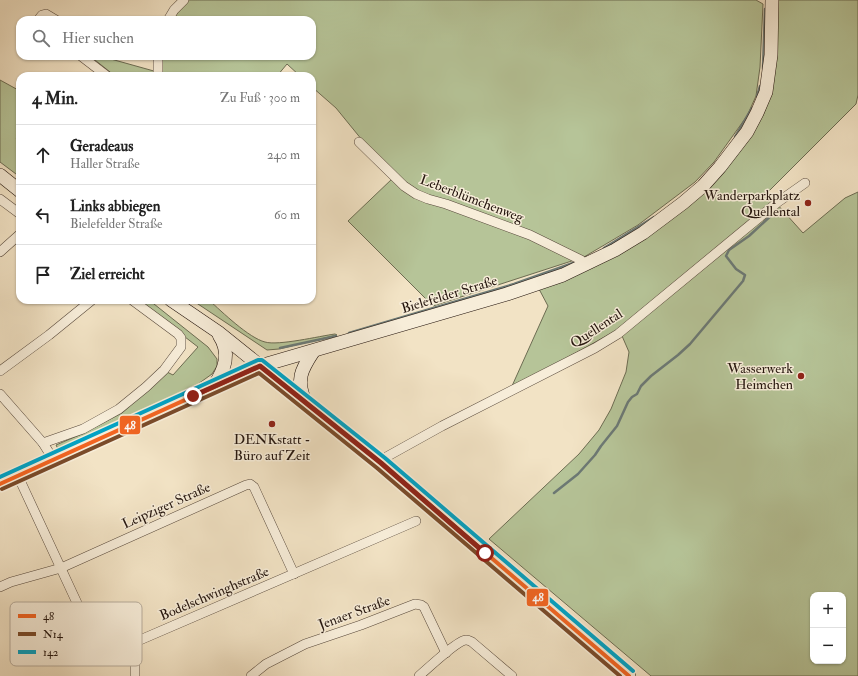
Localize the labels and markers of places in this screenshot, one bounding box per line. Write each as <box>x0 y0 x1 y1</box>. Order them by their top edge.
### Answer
place label: Wanderparkplatz Quellental <box>703 187 800 220</box>
marker: Wanderparkplatz Quellental <box>803 198 813 208</box>
place label: Wasserwerk Heimchen <box>726 360 793 393</box>
marker: Wasserwerk Heimchen <box>796 371 806 381</box>
marker: DENKstatt - Büro auf Zeit <box>267 419 277 429</box>
place label: DENKstatt - Büro auf Zeit <box>234 431 311 464</box>

